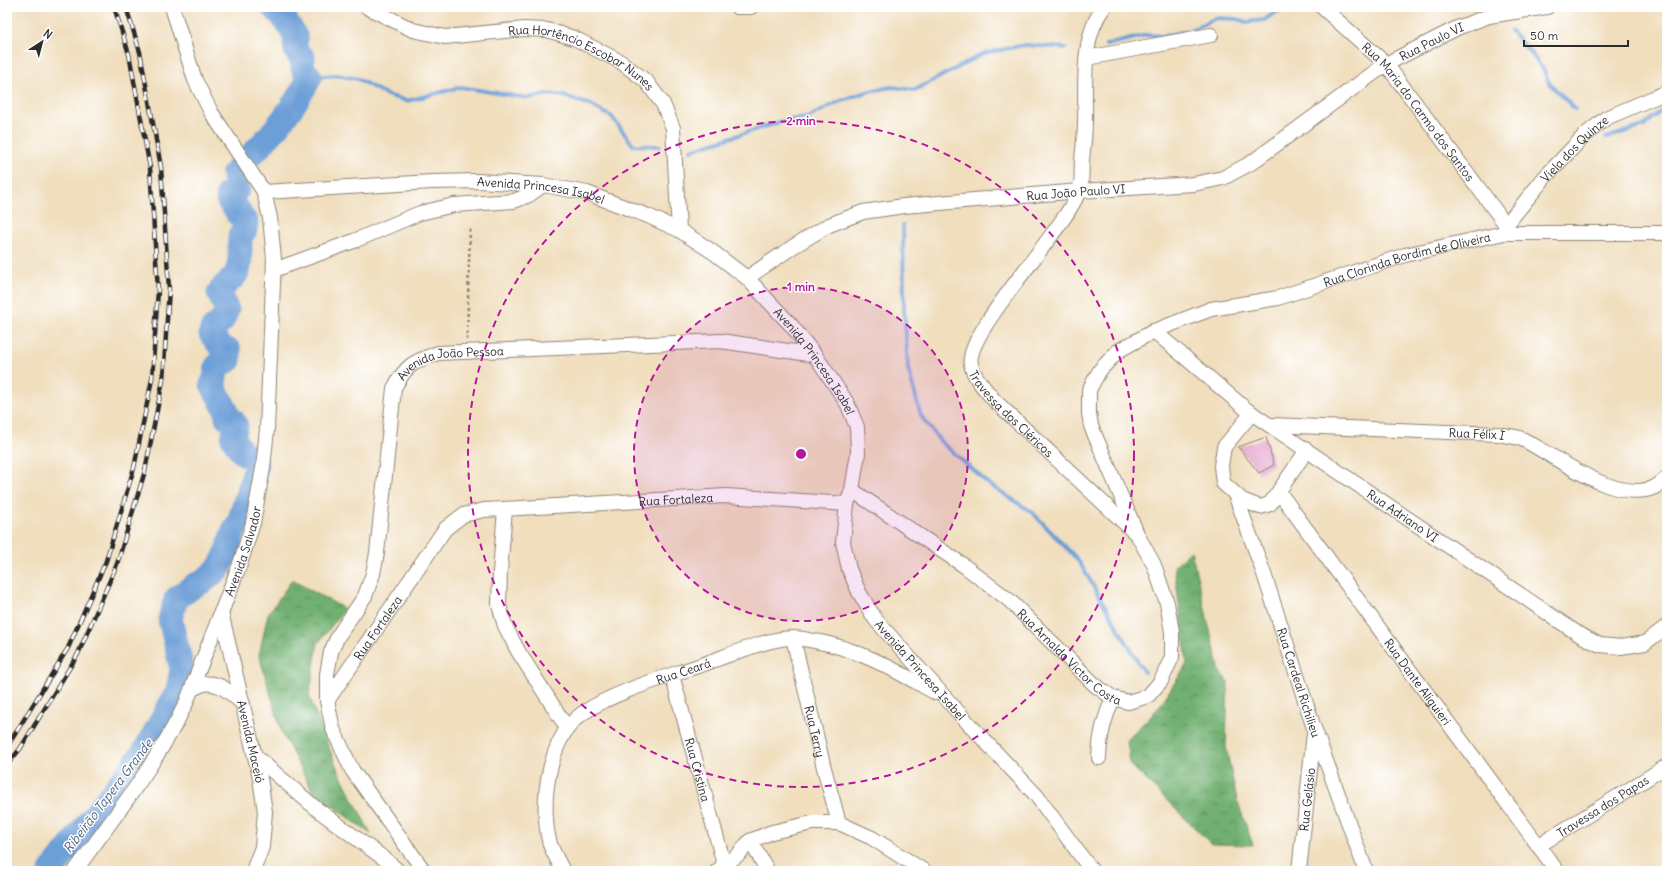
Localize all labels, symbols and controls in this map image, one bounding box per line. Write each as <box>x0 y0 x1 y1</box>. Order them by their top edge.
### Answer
street label: Rua Paulo VI <box>1397 19 1466 64</box>
street label: Rua Hortêncio Escobar Nunes <box>507 21 658 93</box>
north arrow <box>22 22 62 62</box>
scale bar <box>1524 22 1628 48</box>
text: N <box>41 26 55 42</box>
text: 50 m <box>1530 28 1559 43</box>
street label: Rua Maria do Carmo dos Santos <box>1359 39 1478 184</box>
street label: Viela dos Quinze <box>1537 112 1611 185</box>
text: 2 min <box>786 113 816 128</box>
street label: Avenida Princesa Isabel <box>477 173 607 207</box>
street label: Rua João Paulo VI <box>1026 181 1126 203</box>
street label: Rua Clorinda Bordim de Oliveira <box>1321 229 1492 290</box>
text: 1 min <box>787 279 815 294</box>
street label: Avenida Princesa Isabel <box>771 304 858 416</box>
street label: Avenida João Pessoa <box>393 343 504 383</box>
street label: Travessa dos Cléricos <box>966 368 1057 460</box>
street label: Rua Félix I <box>1448 425 1506 443</box>
centre of rings <box>794 447 808 461</box>
street label: Rua Adriano VI <box>1364 486 1441 545</box>
street label: Rua Fortaleza <box>638 489 714 509</box>
street label: Avenida Salvador <box>221 505 263 598</box>
street label: Rua Fortaleza <box>350 592 405 663</box>
street label: Rua Arnaldo Victor Costa <box>1015 605 1123 707</box>
street label: Avenida Princesa Isabel <box>872 617 969 723</box>
street label: Rua Cardeal Richilieu <box>1274 626 1324 739</box>
street label: Rua Dante Aliguieri <box>1381 635 1455 728</box>
street label: Rua Ceará <box>654 655 713 687</box>
street label: Avenida Maceió <box>234 699 268 784</box>
street label: Rua Terry <box>802 704 829 759</box>
water label: Ribeirão Tapera Grande <box>59 735 157 857</box>
street label: Rua Cristina <box>682 736 714 803</box>
street label: Rua Gelásio <box>1296 767 1318 832</box>
street label: Travessa dos Papas <box>1554 772 1651 840</box>

